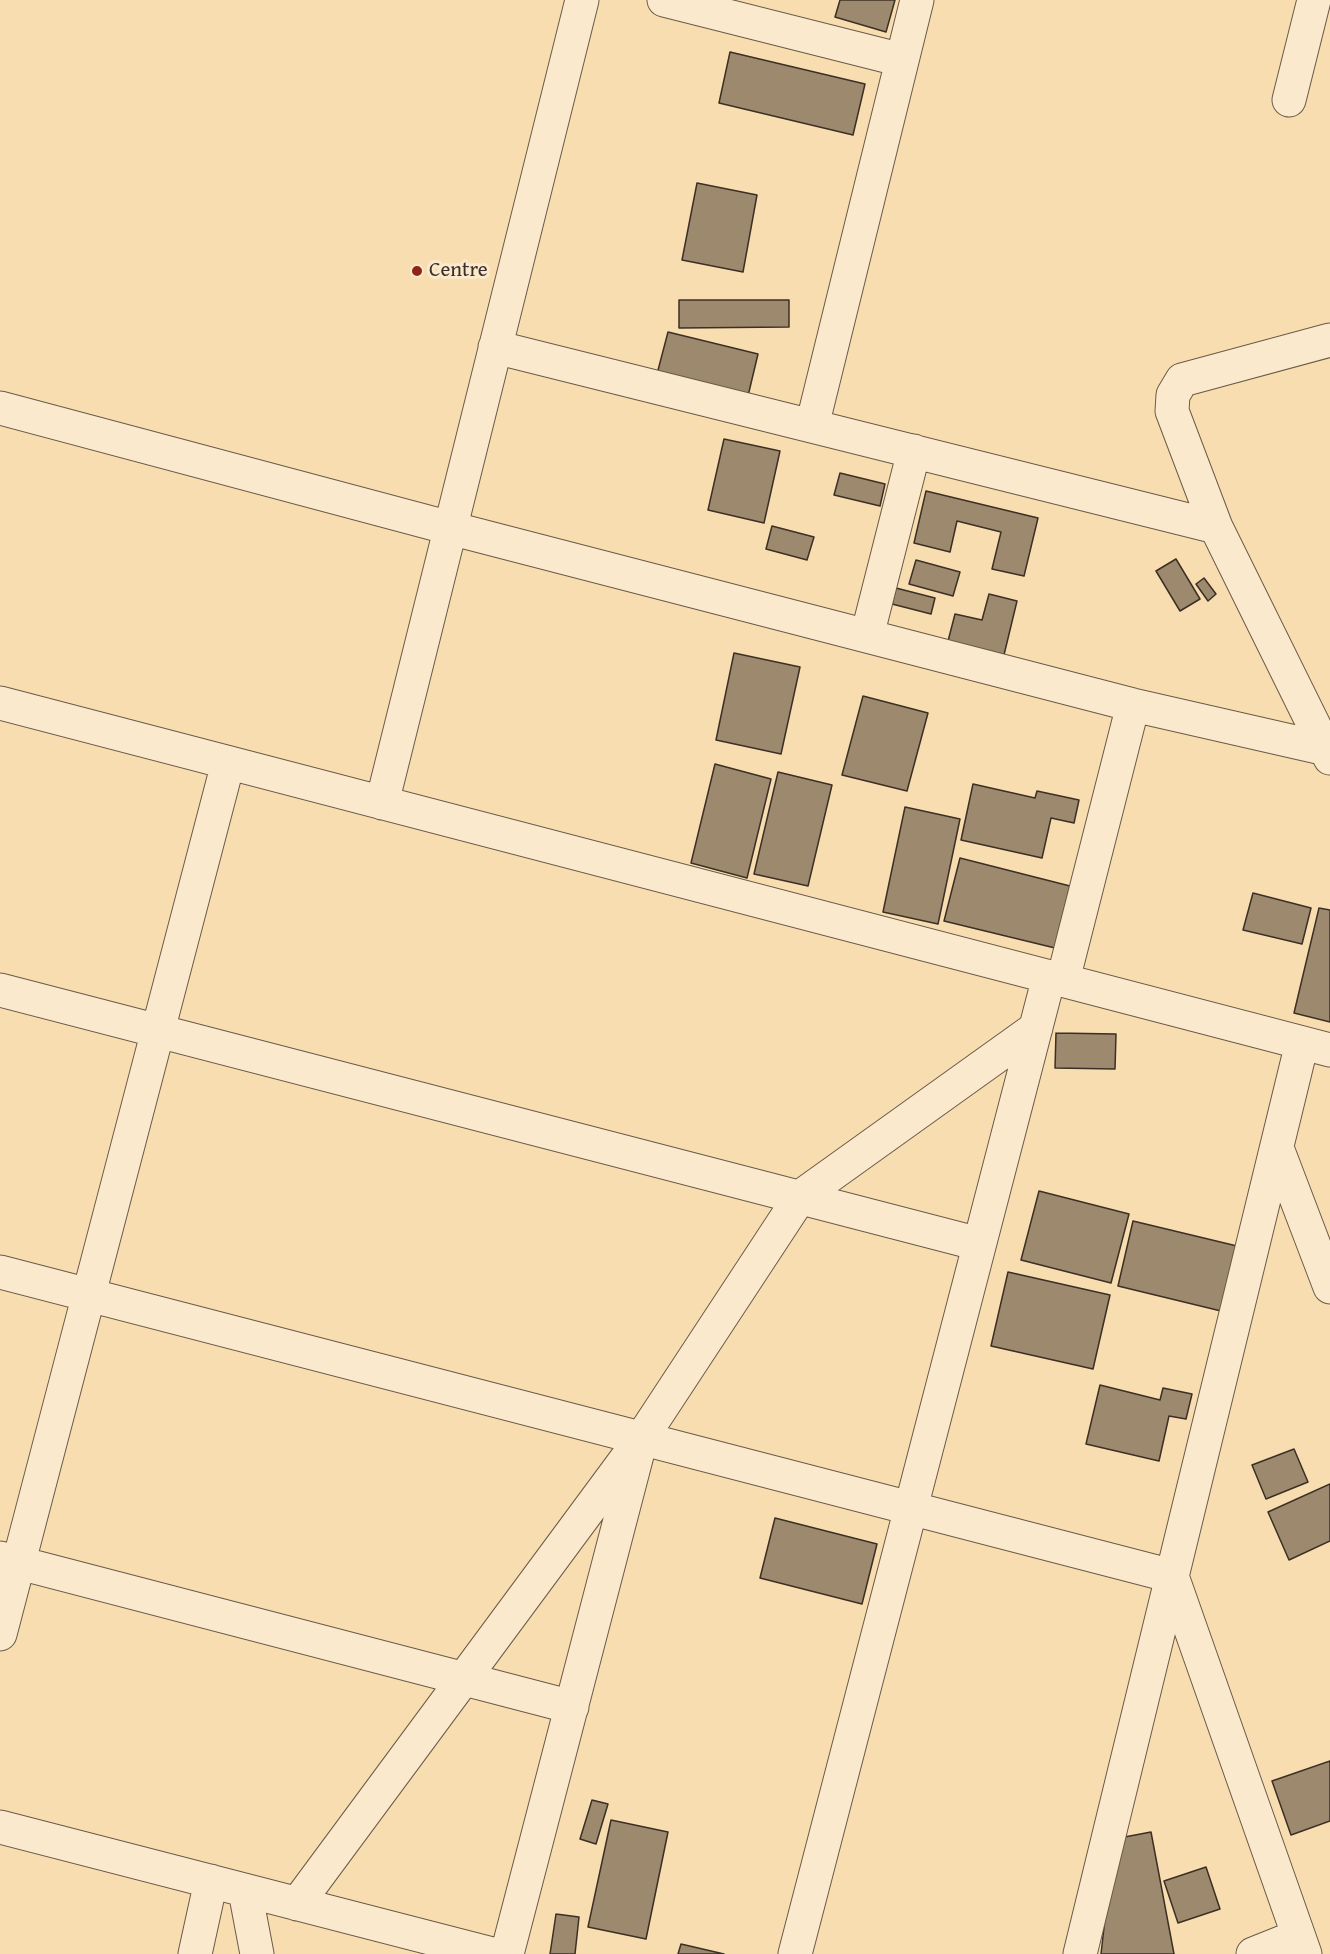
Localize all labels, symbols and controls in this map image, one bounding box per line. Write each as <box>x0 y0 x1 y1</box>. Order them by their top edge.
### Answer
place label: Centre <box>429 258 488 284</box>
marker: Centre <box>410 264 424 278</box>

